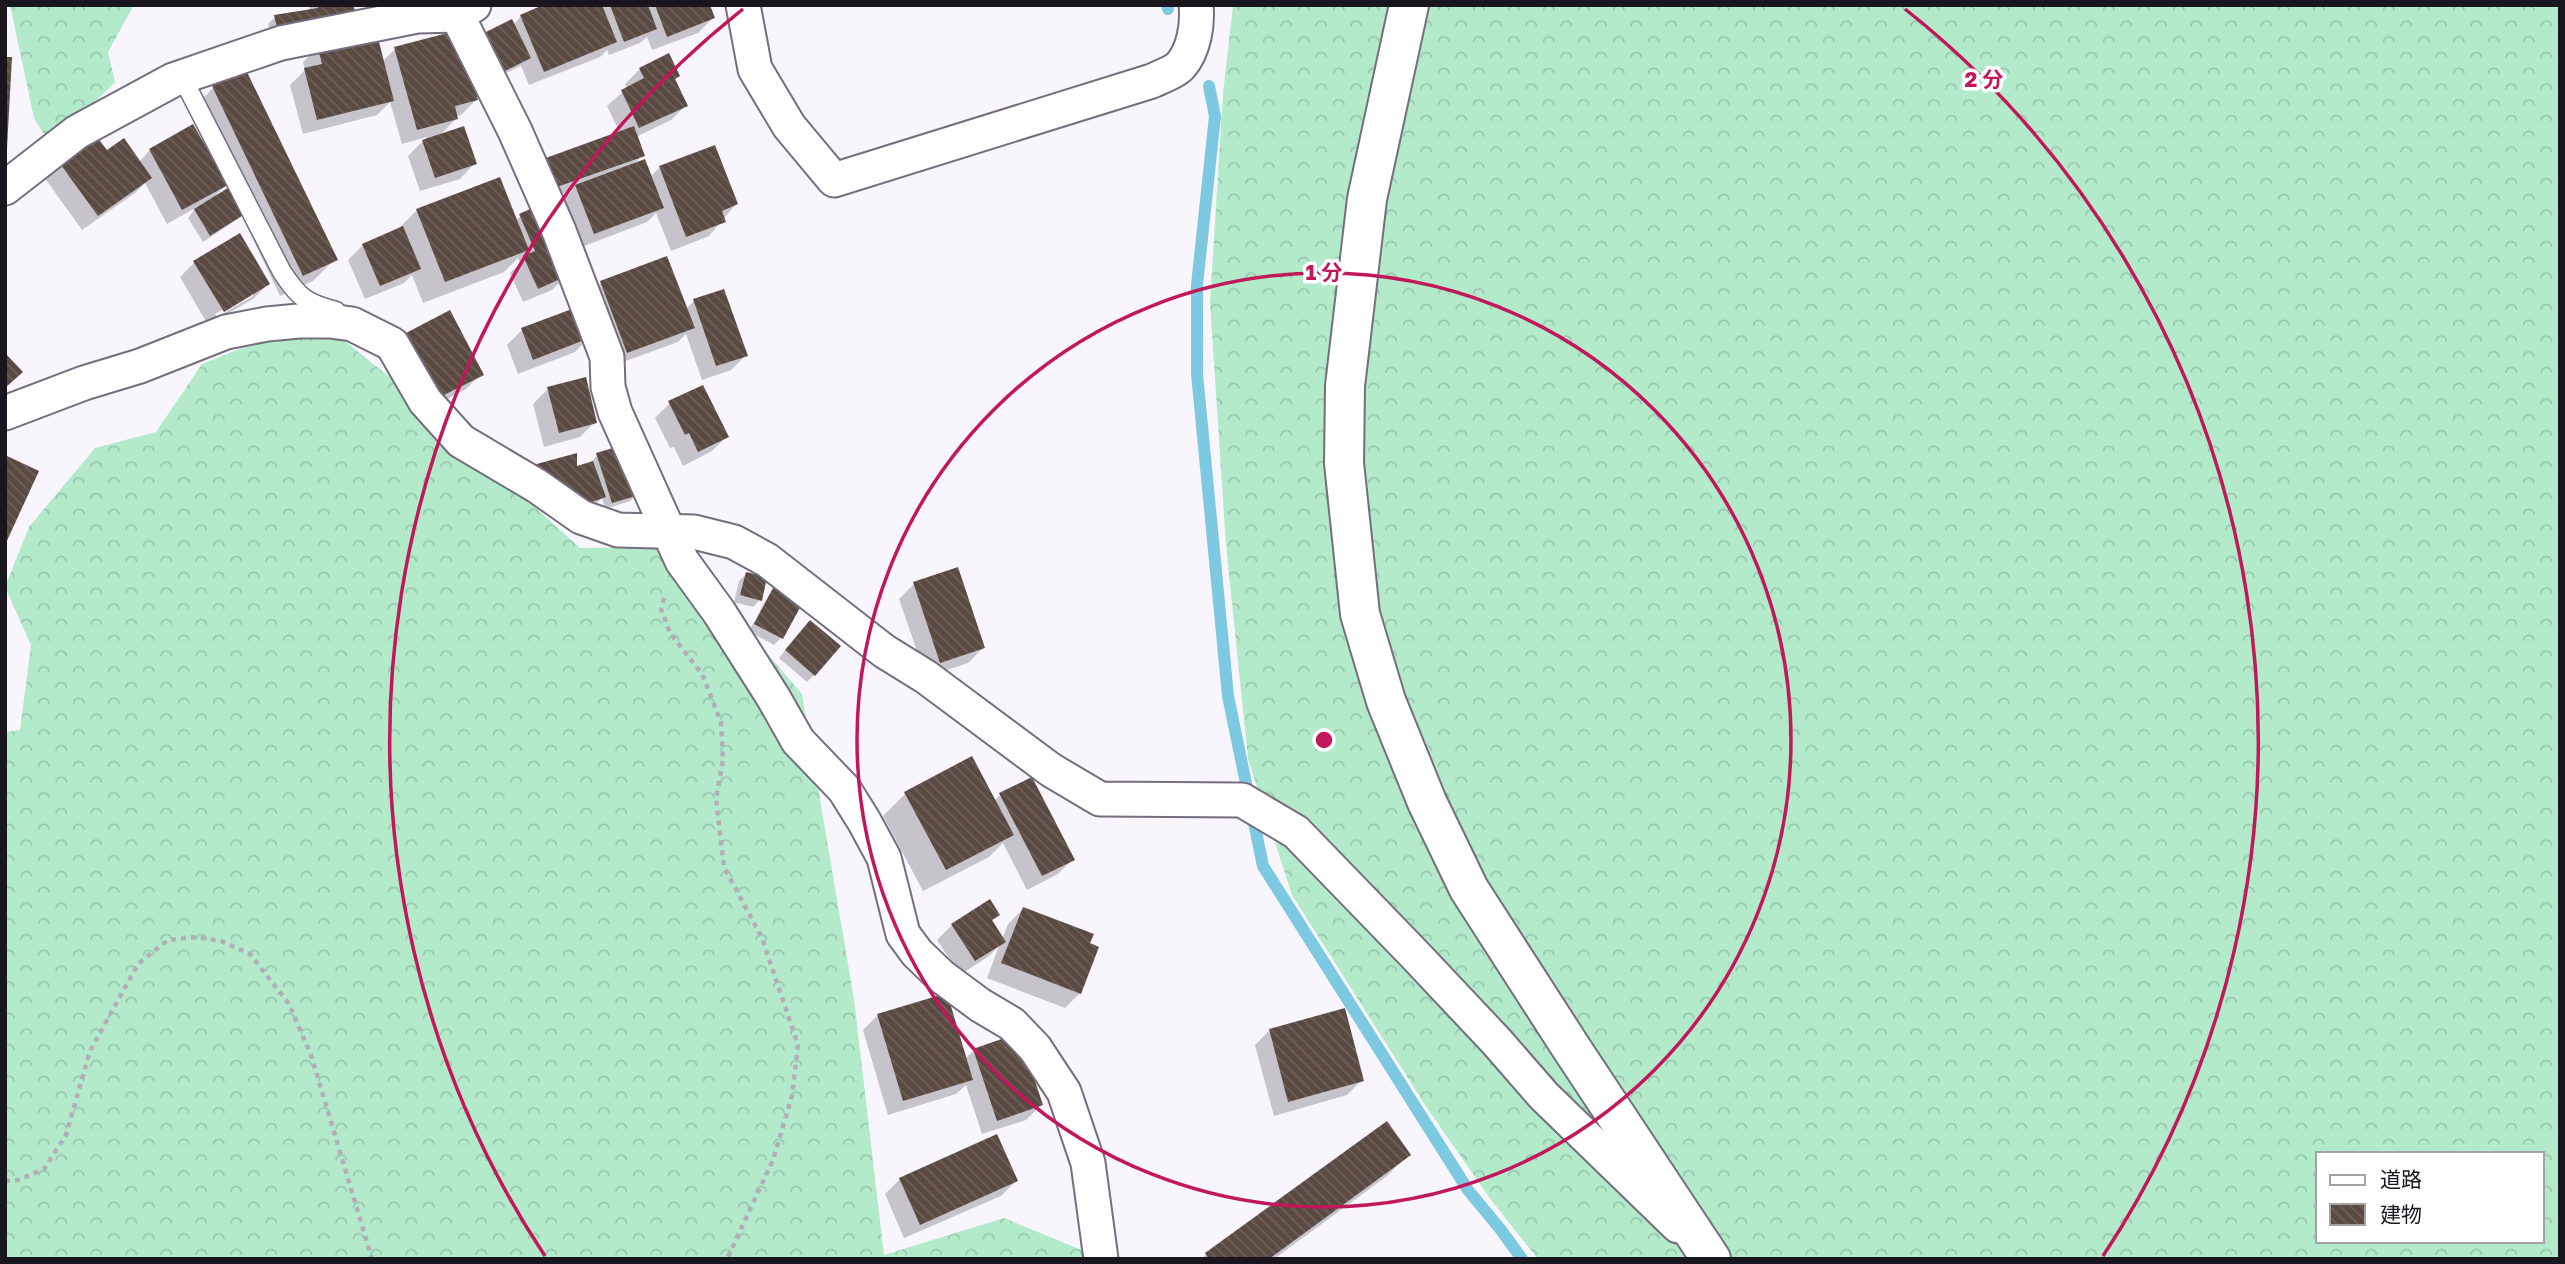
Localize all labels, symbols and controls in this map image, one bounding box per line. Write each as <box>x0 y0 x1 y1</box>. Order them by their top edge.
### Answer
text: 2 分 <box>1964 66 2004 92</box>
text: 1 分 <box>1305 259 1343 285</box>
centre of rings <box>1312 728 1336 752</box>
legend <box>2316 1152 2544 1243</box>
text: 道路 <box>2380 1166 2422 1192</box>
text: 建物 <box>2380 1201 2422 1227</box>

